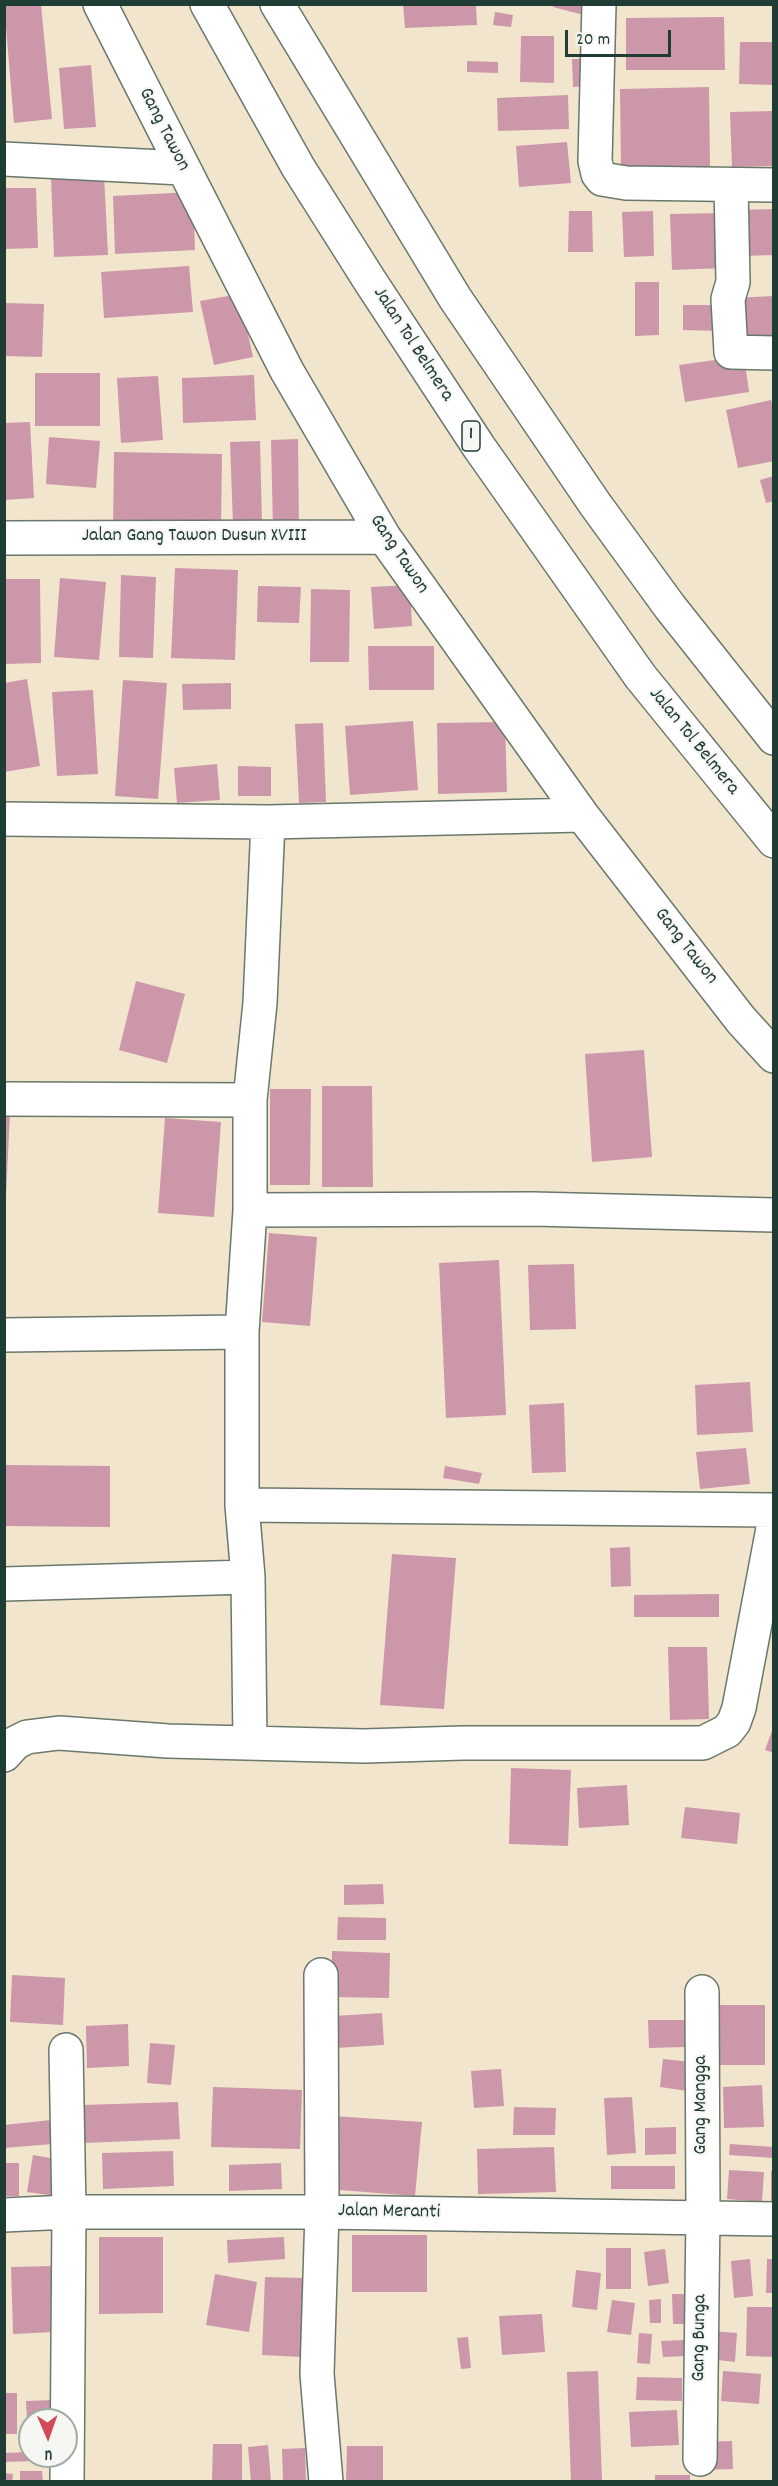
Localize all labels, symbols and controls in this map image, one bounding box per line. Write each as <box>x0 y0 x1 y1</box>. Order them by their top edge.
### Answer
scale bar <box>568 18 674 56</box>
text: 20 m <box>576 28 610 53</box>
street label: Gang Tawon <box>132 84 194 176</box>
street label: Jalan Tol Belmera <box>366 283 458 407</box>
road number: 1 <box>462 421 480 451</box>
street label: Gang Tawon <box>363 511 433 599</box>
street label: Jalan Gang Tawon Dusun XVIII <box>82 525 306 549</box>
street label: Jalan Tol Belmera <box>642 683 744 801</box>
street label: Gang Tawon <box>648 904 722 990</box>
street label: Gang Mangga <box>690 2055 714 2155</box>
street label: Jalan Meranti <box>338 2200 440 2226</box>
street label: Gang Bunga <box>688 2294 714 2382</box>
north arrow <box>18 2408 78 2468</box>
text: U <box>44 2443 53 2466</box>

